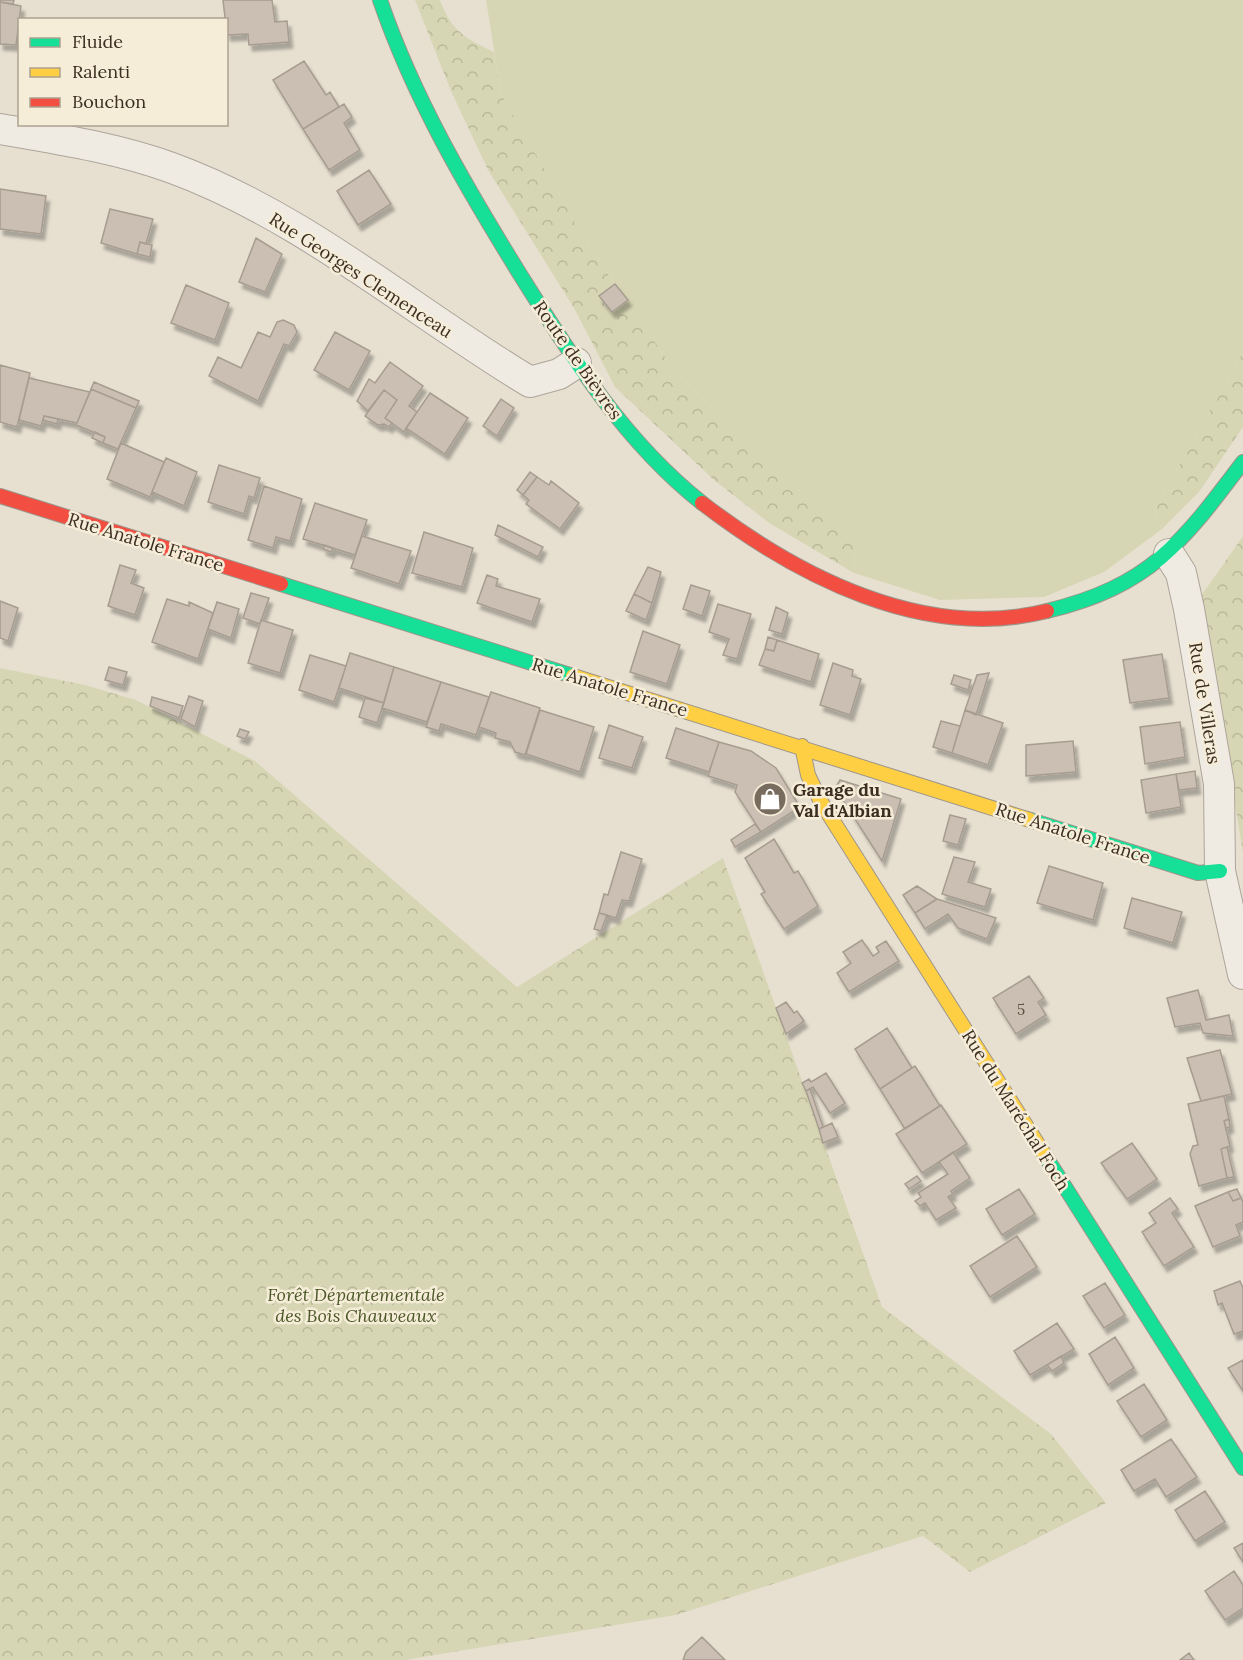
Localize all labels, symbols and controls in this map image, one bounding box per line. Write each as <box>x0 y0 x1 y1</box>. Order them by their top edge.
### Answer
legend <box>18 18 228 126</box>
text: Fluide <box>72 30 123 53</box>
text: Ralenti <box>72 60 130 83</box>
text: Bouchon <box>72 90 146 113</box>
street label: Rue Georges Clemenceau <box>265 207 457 343</box>
street label: Route de Bièvres <box>528 296 628 424</box>
street label: Rue Anatole France <box>65 507 227 577</box>
street label: Rue de Villeras <box>1184 640 1226 766</box>
street label: Rue Anatole France <box>529 652 691 722</box>
place label: Garage du Val d'Albian <box>793 778 892 822</box>
shop icon: Garage du Val d'Albian <box>752 781 788 817</box>
street label: Rue Anatole France <box>993 797 1154 869</box>
house number: 5 <box>1017 1000 1025 1019</box>
street label: Rue du Maréchal Foch <box>957 1025 1075 1195</box>
park label: Forêt Départementale des Bois Chauveaux <box>267 1283 445 1327</box>

